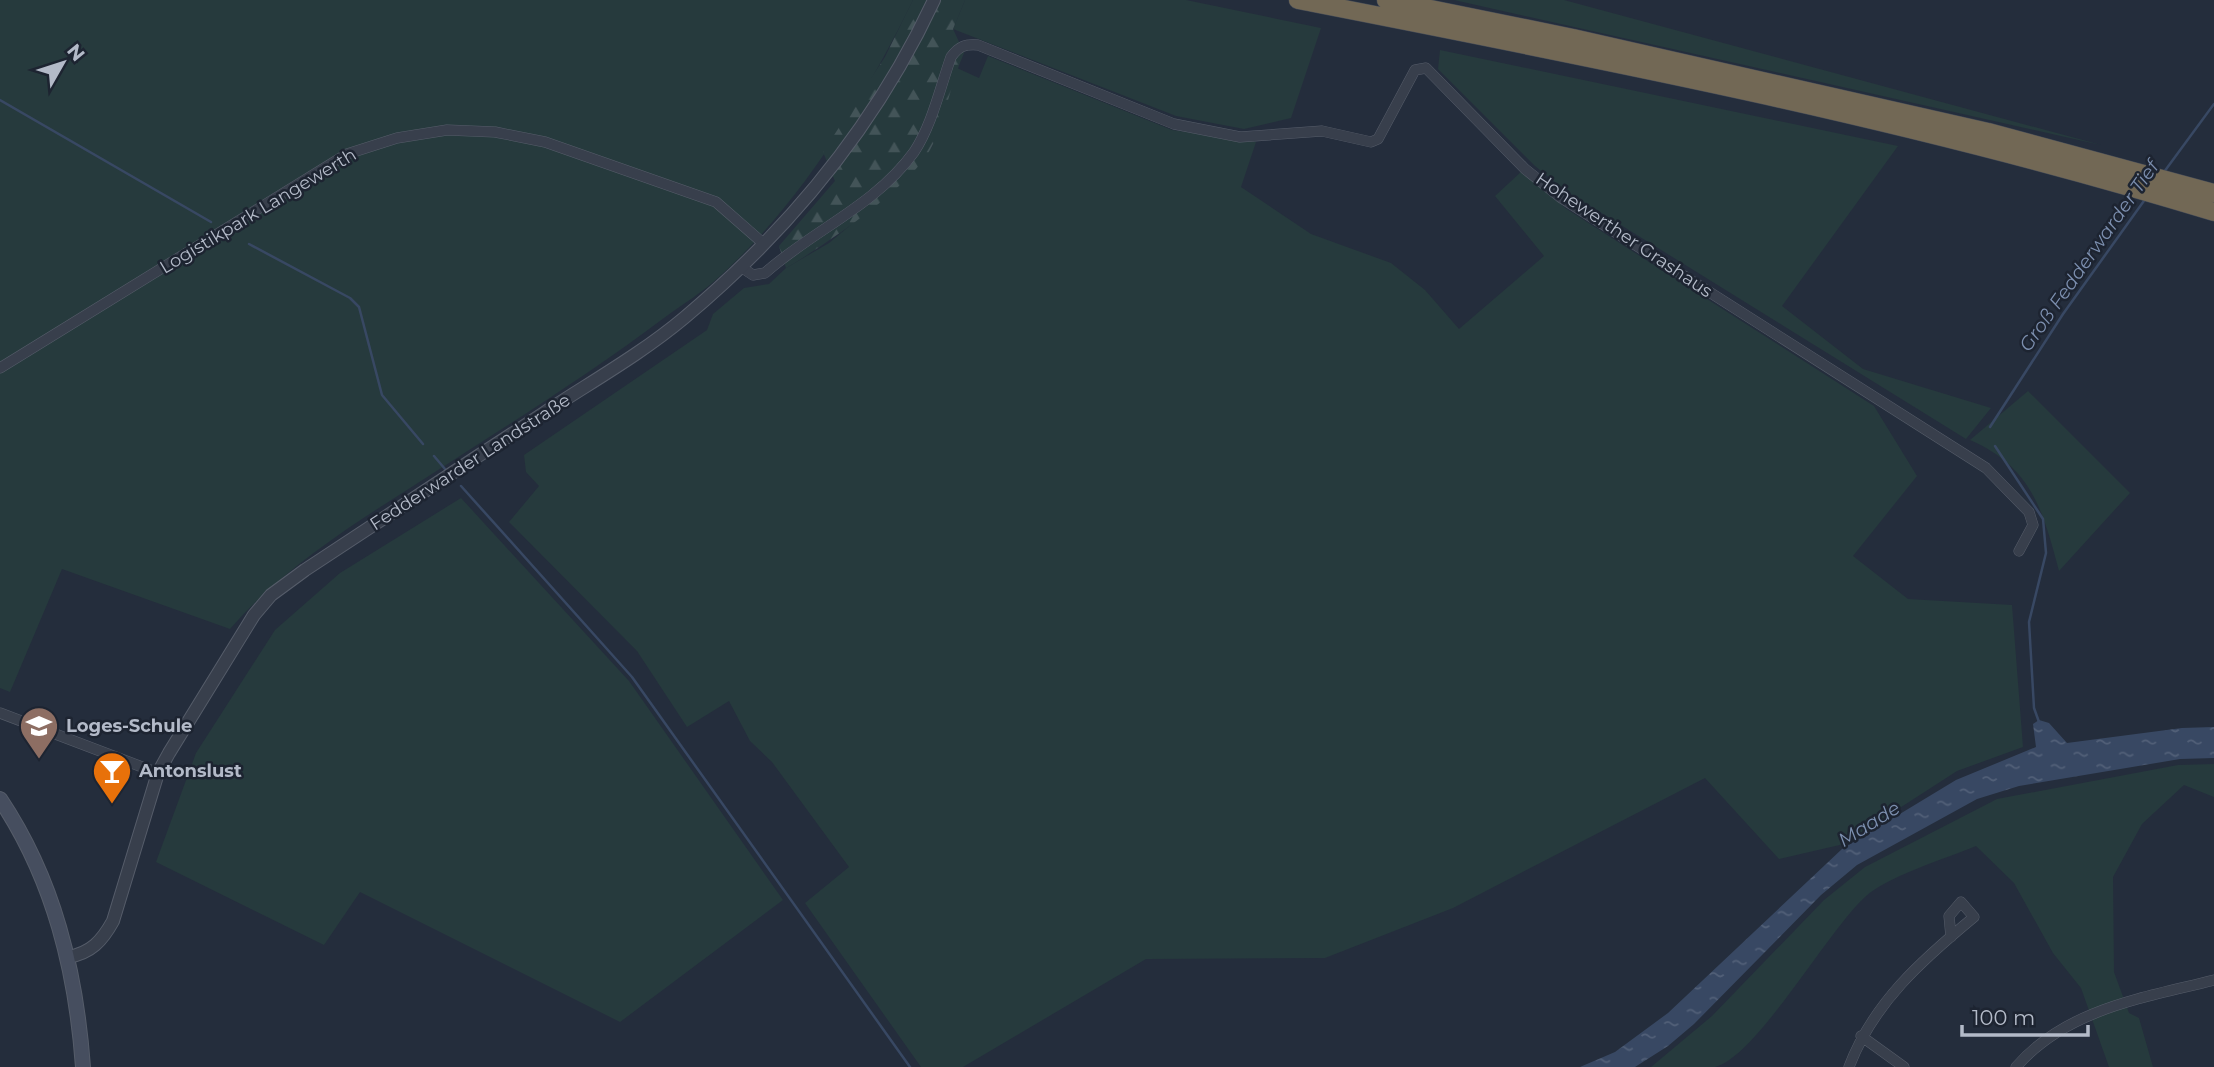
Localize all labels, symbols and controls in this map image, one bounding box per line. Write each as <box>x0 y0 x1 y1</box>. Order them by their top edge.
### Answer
north arrow <box>28 28 98 98</box>
text: N <box>62 39 90 66</box>
street label: Logistikpark Langewerth <box>156 143 360 279</box>
water label: Groß Fedderwarder Tief <box>2014 154 2165 356</box>
street label: Hohewerther Grashaus <box>1531 168 1717 303</box>
street label: Fedderwarder Landstraße <box>366 389 574 535</box>
school or university icon: Loges-Schule <box>18 705 60 760</box>
place label: Loges-Schule <box>66 715 192 737</box>
bar icon: Antonslust <box>91 750 133 805</box>
place label: Antonslust <box>138 760 242 782</box>
water label: Maade <box>1834 796 1904 852</box>
scale bar <box>1962 993 2088 1038</box>
text: 100 m <box>1972 1005 2035 1030</box>

